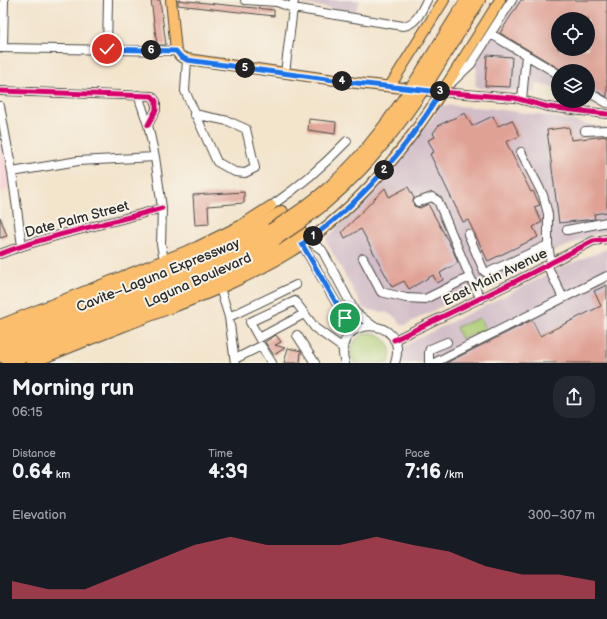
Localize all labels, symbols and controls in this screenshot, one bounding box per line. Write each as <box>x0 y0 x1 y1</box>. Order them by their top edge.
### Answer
map controls <box>551 12 595 108</box>
button: locate <box>551 12 595 56</box>
pin <box>90 32 124 66</box>
icon: check <box>96 38 118 60</box>
pin: 6 <box>141 40 161 60</box>
text: 6 <box>148 43 154 56</box>
pin: 5 <box>235 58 255 78</box>
text: 5 <box>242 61 248 74</box>
button: layers <box>551 64 595 108</box>
pin: 4 <box>332 71 352 91</box>
text: 4 <box>339 74 345 87</box>
pin: 3 <box>430 81 450 101</box>
text: 3 <box>437 84 443 97</box>
pin: 2 <box>374 160 394 180</box>
text: 2 <box>381 163 387 176</box>
street label: Date Palm Street <box>23 197 131 241</box>
pin: 1 <box>303 226 323 246</box>
text: 1 <box>311 229 315 242</box>
street label: Cavite–Laguna Expressway <box>74 234 243 316</box>
street label: East Main Avenue <box>440 244 550 310</box>
street label: Laguna Boulevard <box>142 249 254 311</box>
pin <box>328 301 362 335</box>
icon: arrive <box>334 307 356 329</box>
text: Morning run <box>12 375 134 402</box>
button: share <box>553 376 595 418</box>
text: 06:15 <box>12 404 43 420</box>
text: Distance <box>12 447 56 460</box>
text: Time <box>208 447 233 460</box>
text: Pace <box>405 447 430 460</box>
text: 0.64 <box>12 460 53 484</box>
text: 4:39 <box>208 460 248 484</box>
text: 7:16 <box>405 460 441 484</box>
text: km <box>53 468 70 481</box>
text: /km <box>441 468 463 481</box>
text: Elevation <box>12 507 66 523</box>
text: 300–307 m <box>528 507 595 523</box>

